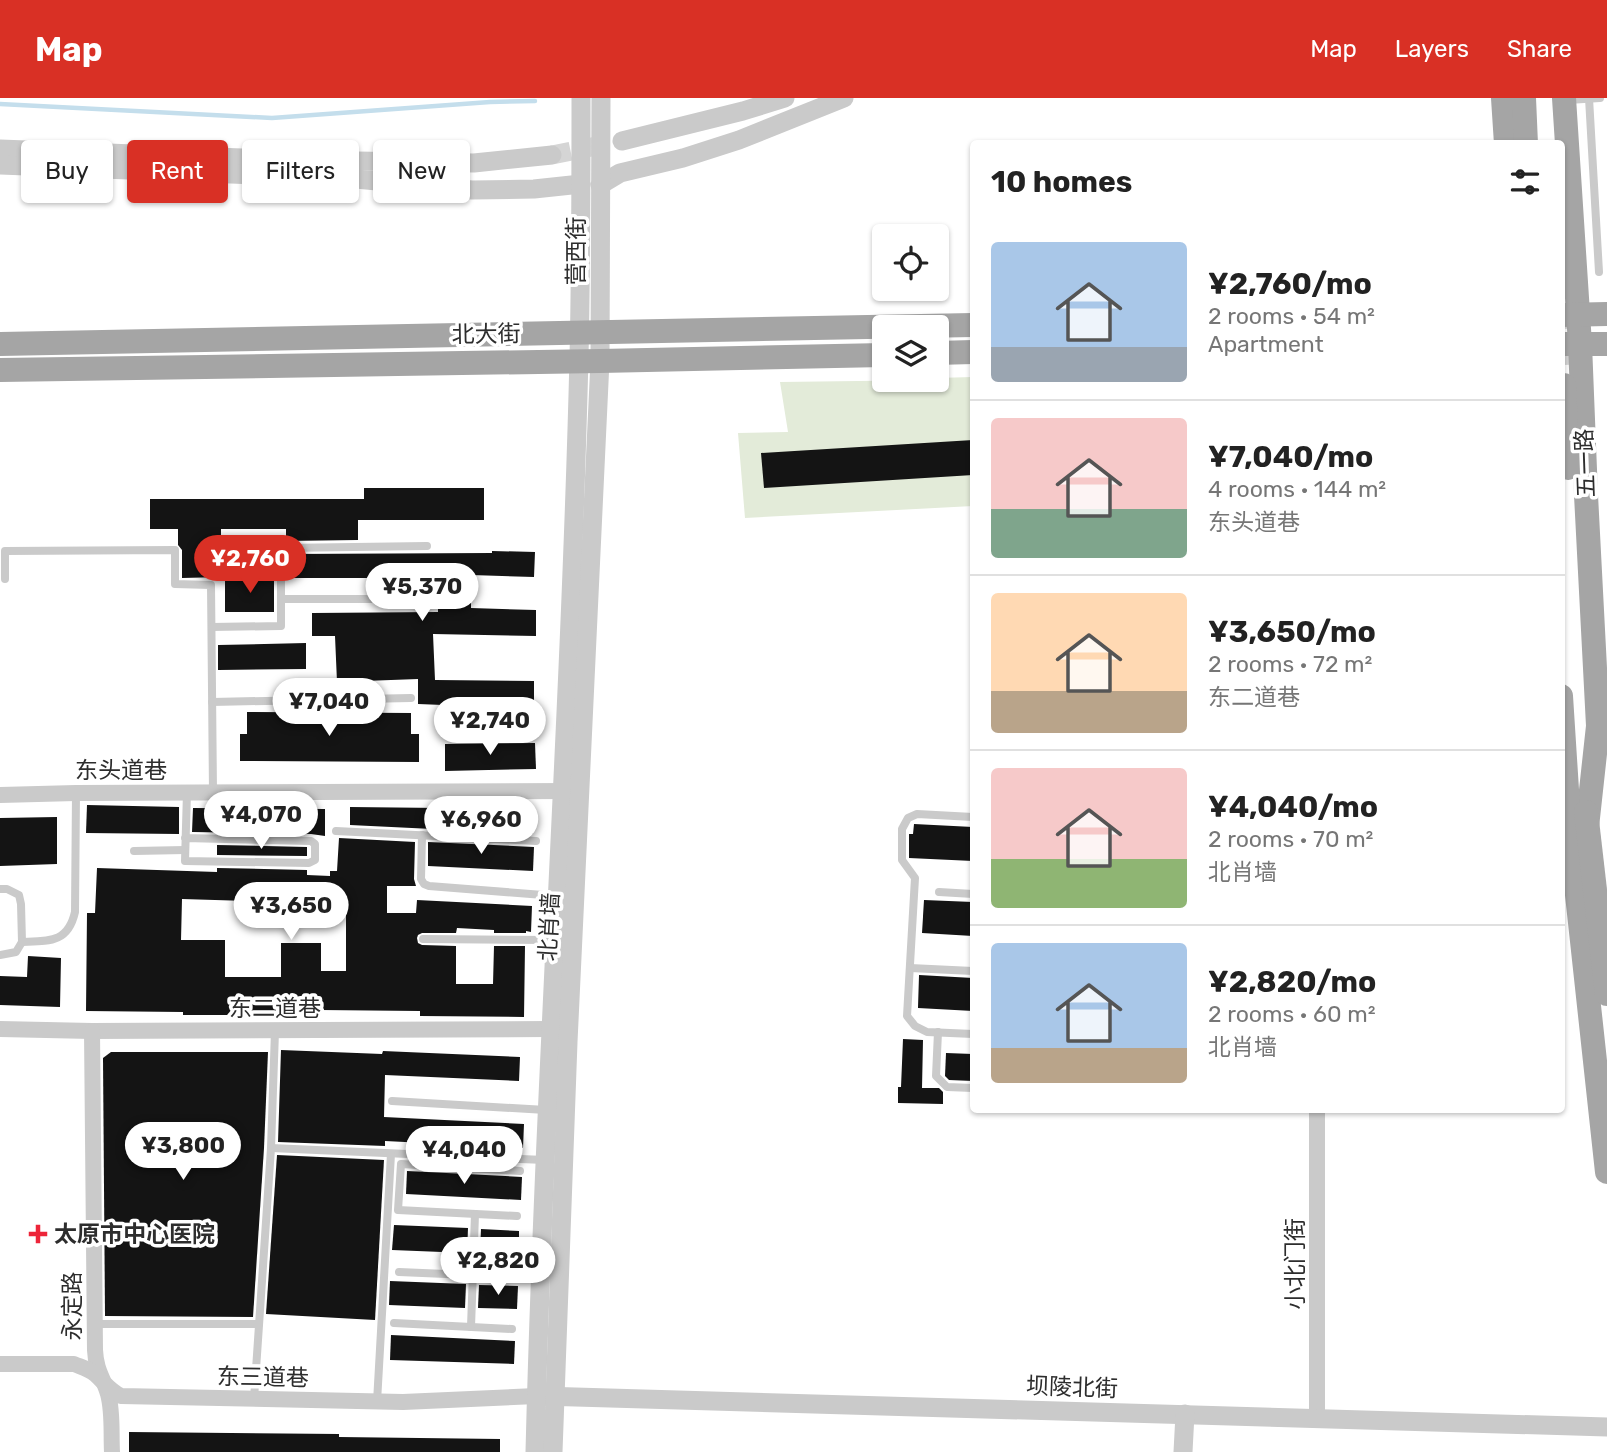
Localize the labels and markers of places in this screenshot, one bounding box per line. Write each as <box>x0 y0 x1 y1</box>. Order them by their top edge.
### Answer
pin: ¥2,760 <box>193 536 307 595</box>
pin: ¥5,370 <box>365 564 479 623</box>
pin: ¥7,040 <box>272 678 386 738</box>
pin: ¥2,740 <box>433 698 547 757</box>
pin: ¥4,070 <box>204 792 318 851</box>
pin: ¥6,960 <box>424 796 538 856</box>
pin: ¥3,650 <box>234 882 348 942</box>
pin: ¥3,800 <box>126 1122 240 1182</box>
pin: ¥4,040 <box>407 1126 521 1186</box>
place label: 太原市中心医院 <box>54 1220 215 1248</box>
marker: 太原市中心医院 <box>28 1224 48 1244</box>
pin: ¥2,820 <box>441 1238 555 1297</box>

